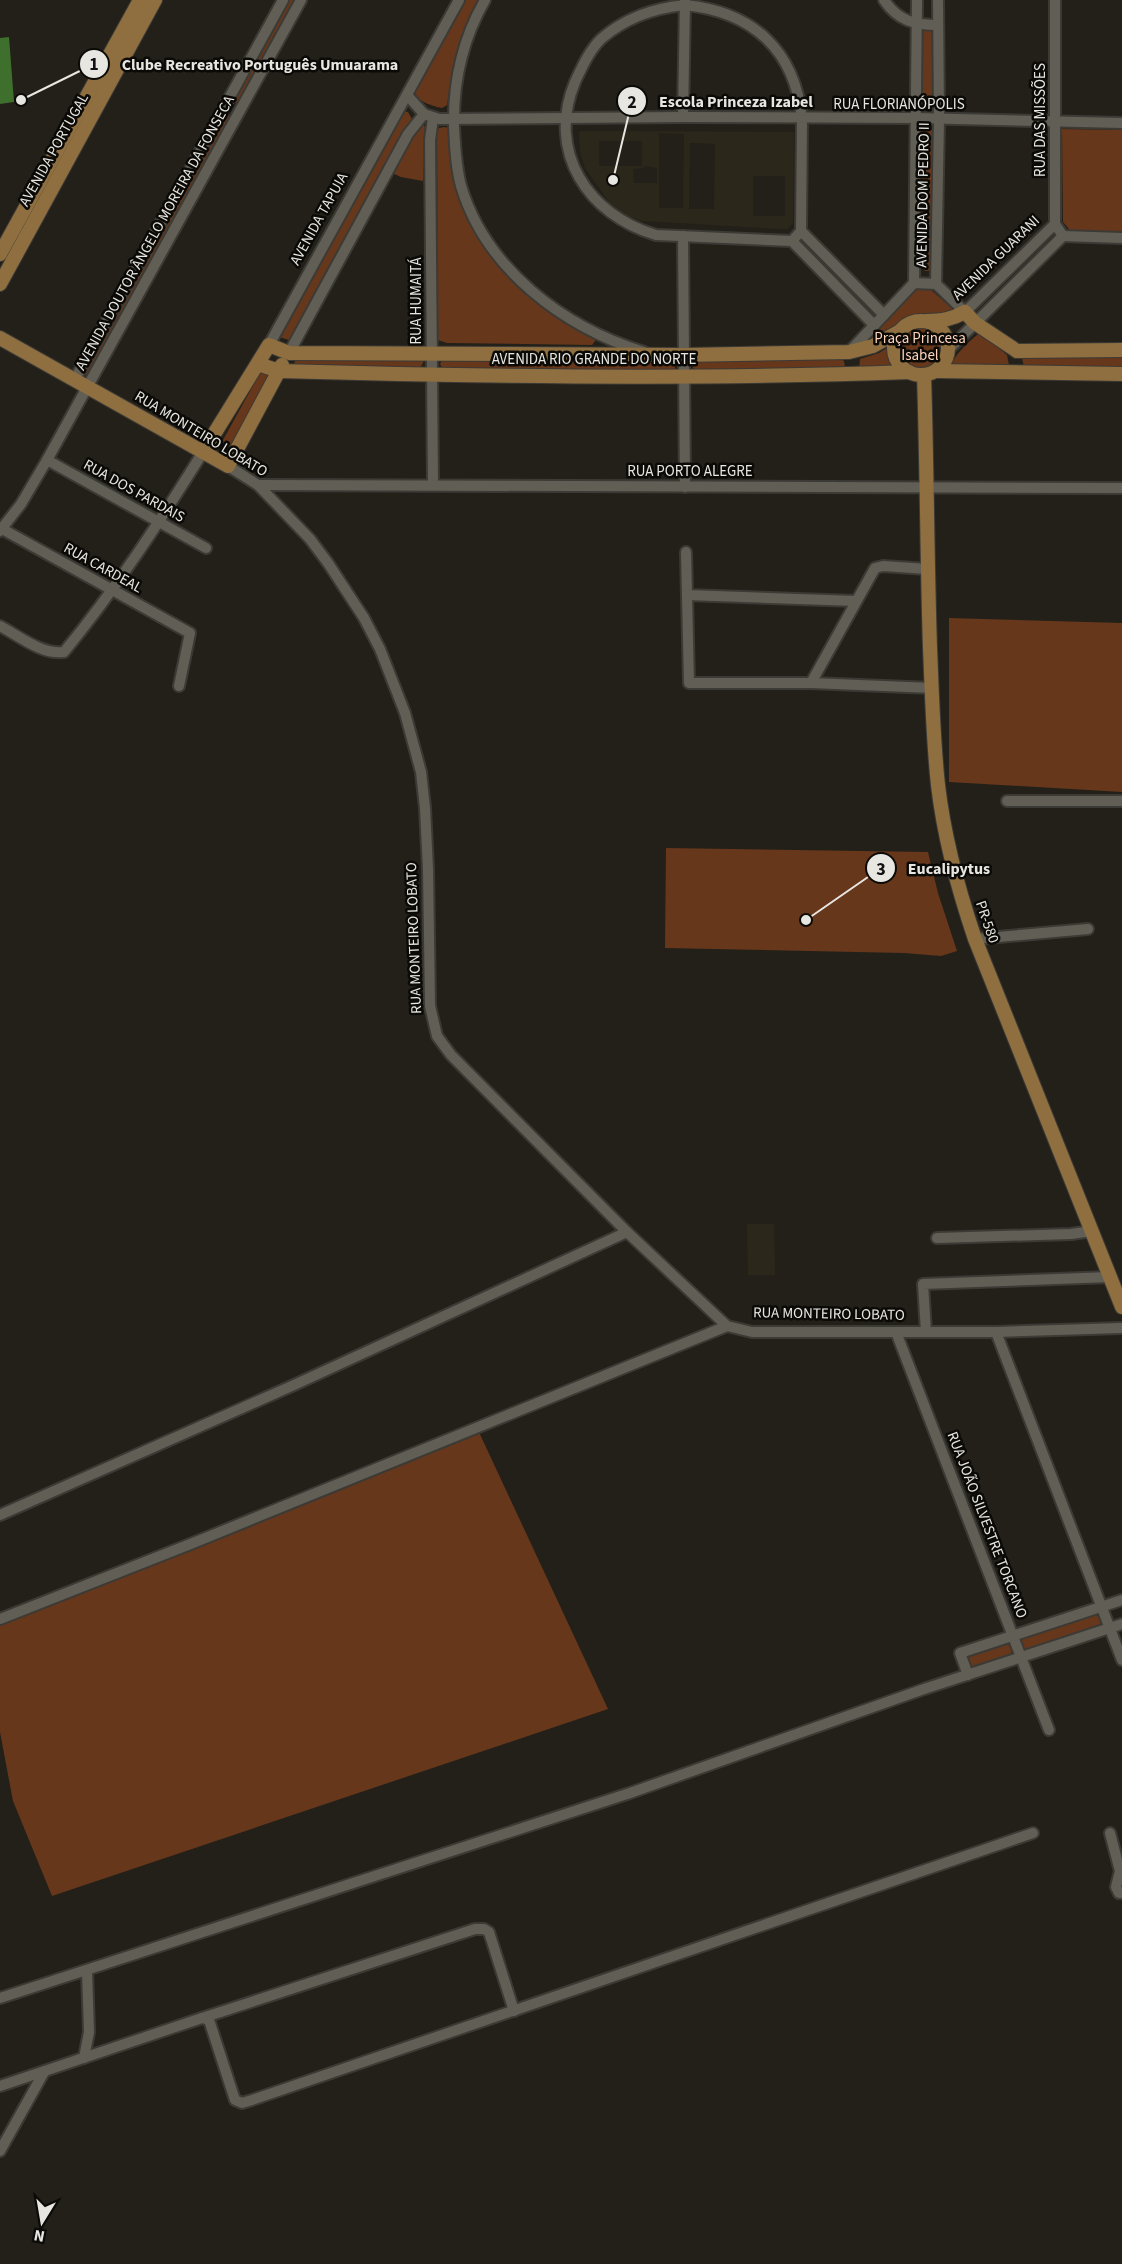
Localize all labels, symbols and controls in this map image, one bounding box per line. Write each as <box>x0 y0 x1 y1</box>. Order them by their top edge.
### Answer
callout: Clube Recreativo Português Umuarama <box>79 47 410 81</box>
text: 1 <box>89 52 99 77</box>
text: Clube Recreativo Português Umuarama <box>122 54 398 76</box>
street label: RUA DAS MISSÕES <box>1030 63 1051 177</box>
callout: Escola Princeza Izabel <box>617 84 825 118</box>
street label: AVENIDA PORTUGAL <box>14 90 94 210</box>
text: 2 <box>627 90 637 115</box>
street label: AVENIDA DOUTOR ÂNGELO MOREIRA DA FONSECA <box>70 91 240 374</box>
text: Escola Princeza Izabel <box>659 91 813 113</box>
street label: RUA FLORIANÓPOLIS <box>833 94 965 115</box>
street label: AVENIDA DOM PEDRO II <box>911 122 935 268</box>
street label: AVENIDA TAPUIA <box>285 168 354 269</box>
street label: AVENIDA GUARANI <box>948 211 1044 305</box>
street label: RUA HUMAITÁ <box>406 257 427 345</box>
park label: Praça Princesa Isabel <box>874 328 966 366</box>
street label: AVENIDA RIO GRANDE DO NORTE <box>492 349 696 370</box>
street label: RUA MONTEIRO LOBATO <box>131 386 271 482</box>
street label: RUA DOS PARDAIS <box>80 454 188 528</box>
street label: RUA PORTO ALEGRE <box>627 461 753 482</box>
street label: RUA CARDEAL <box>60 538 146 598</box>
callout: Eucalipytus <box>866 851 1002 885</box>
text: 3 <box>876 857 886 882</box>
text: Eucalipytus <box>908 858 990 880</box>
street label: RUA MONTEIRO LOBATO <box>401 862 427 1014</box>
street label: PR-580 <box>970 898 1004 946</box>
street label: RUA MONTEIRO LOBATO <box>753 1302 905 1326</box>
street label: RUA JOÃO SILVESTRE TORCANO <box>942 1429 1032 1621</box>
north arrow <box>12 2192 72 2252</box>
text: N <box>32 2224 47 2248</box>

